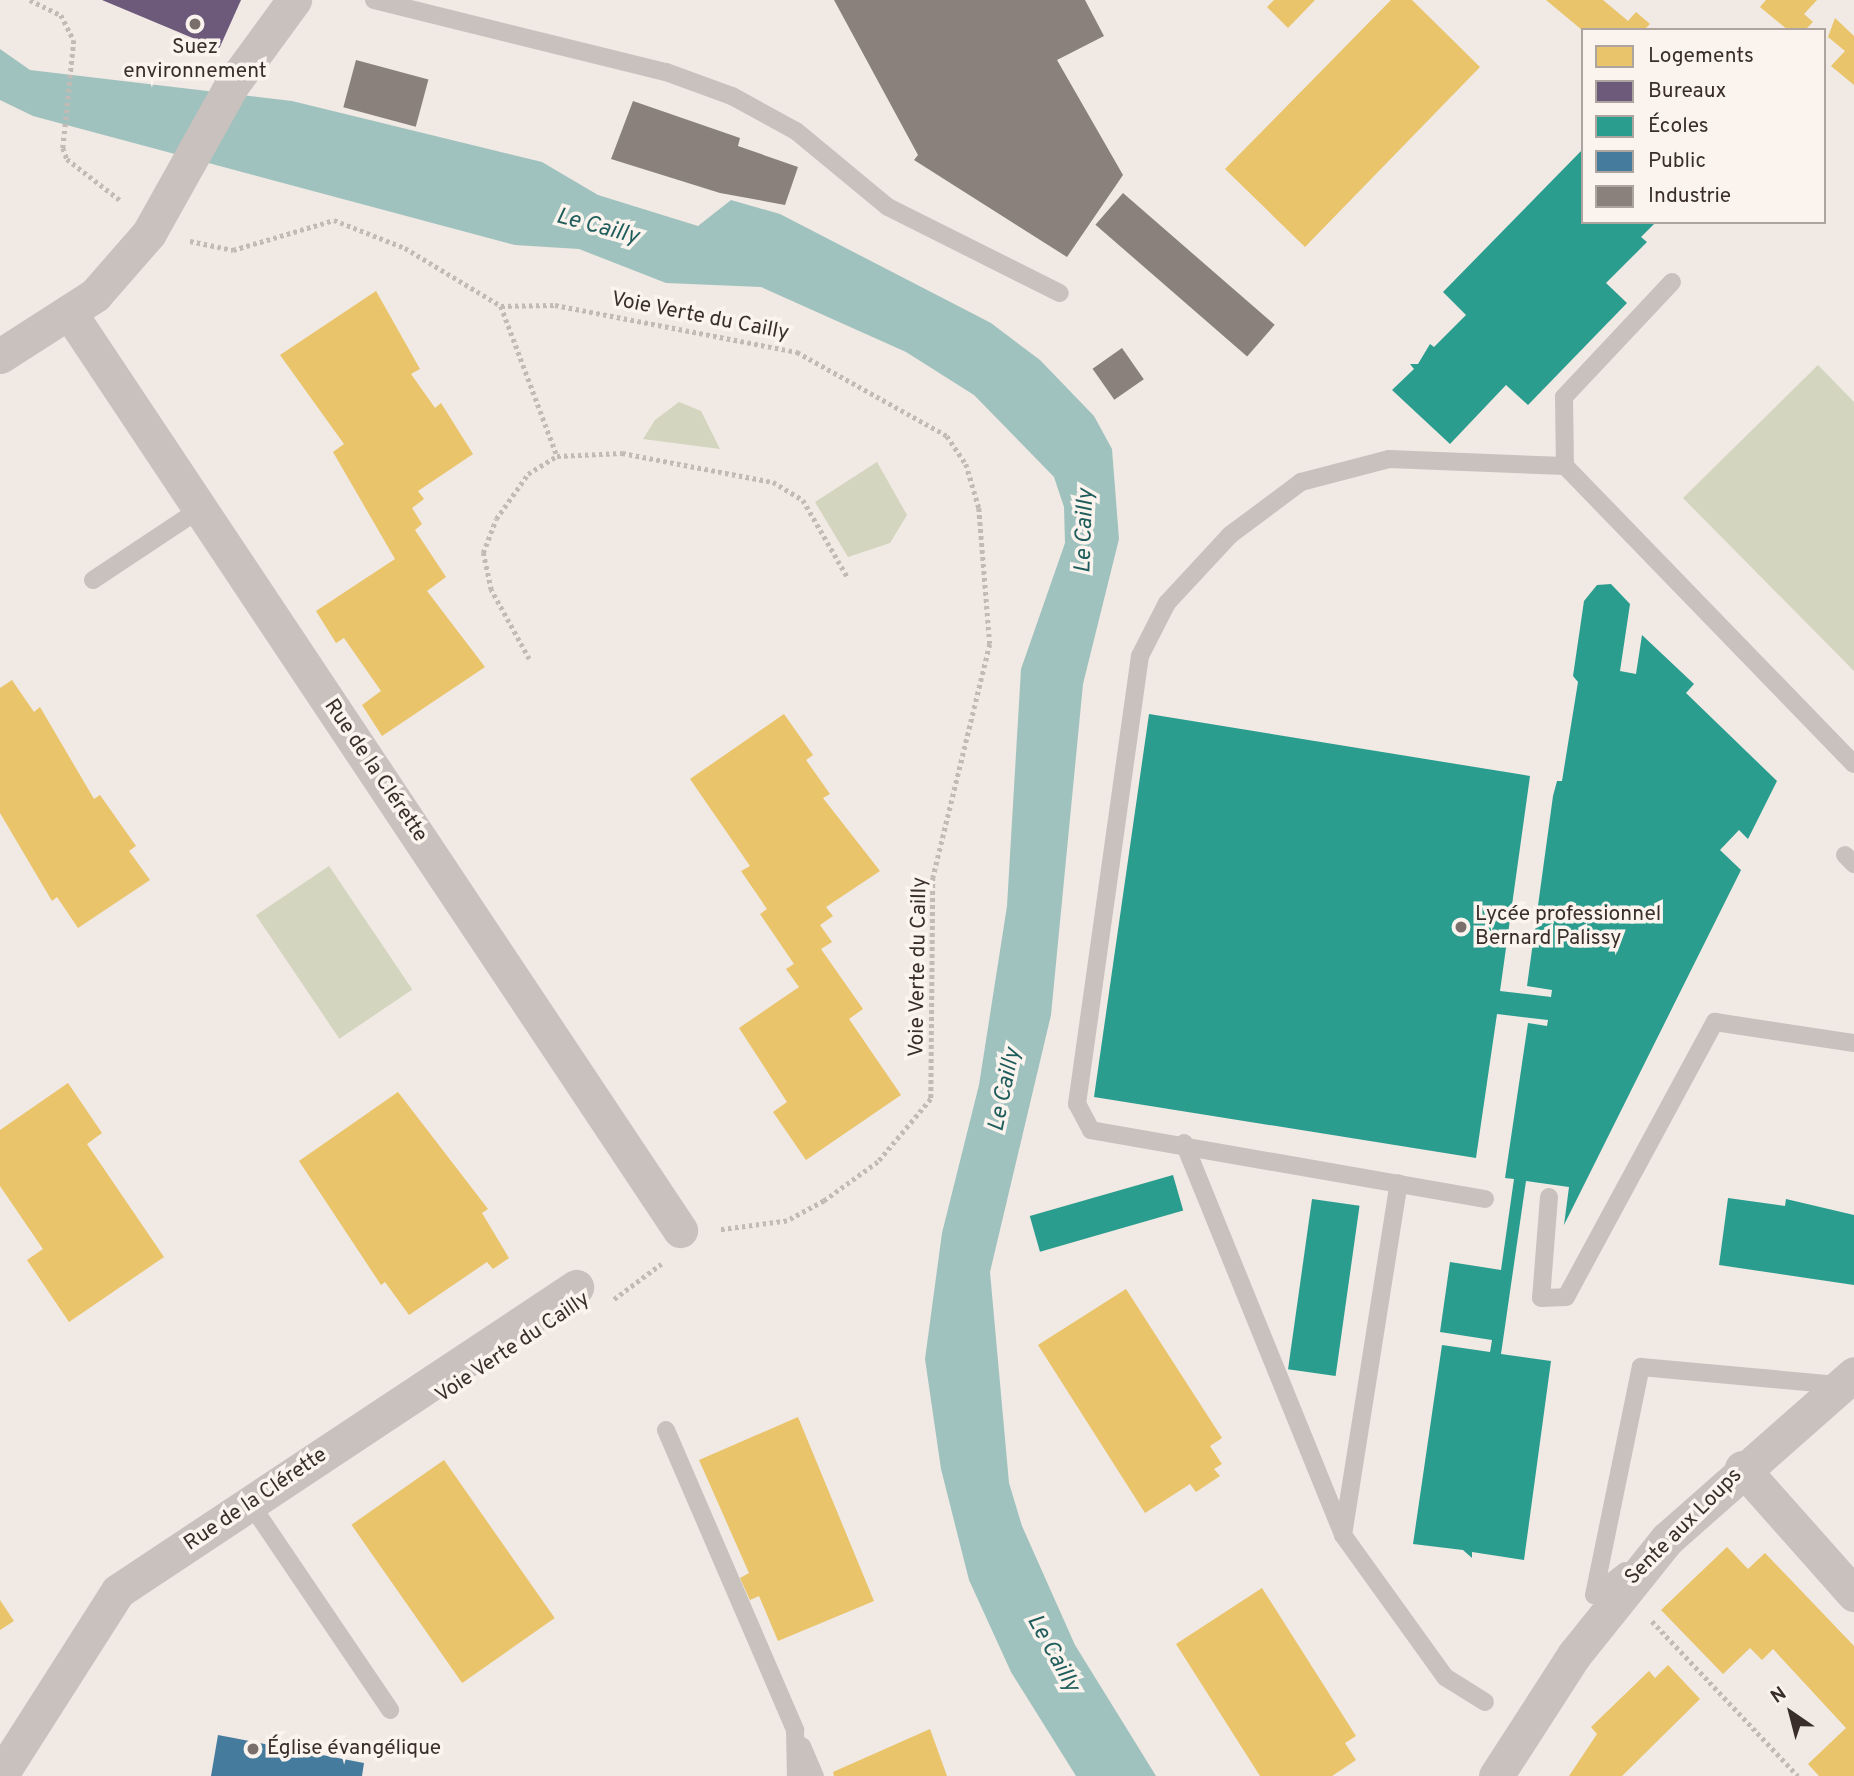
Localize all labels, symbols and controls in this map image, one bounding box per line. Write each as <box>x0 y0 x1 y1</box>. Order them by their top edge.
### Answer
marker: Suez environnement <box>187 16 203 32</box>
legend <box>1581 28 1826 224</box>
place label: Suez environnement <box>123 35 267 85</box>
text: Logements <box>1648 43 1754 70</box>
text: Bureaux <box>1648 78 1726 105</box>
text: Écoles <box>1648 113 1709 140</box>
text: Public <box>1648 148 1706 175</box>
text: Industrie <box>1648 183 1731 210</box>
water label: Le Cailly <box>553 204 641 252</box>
street label: Voie Verte du Cailly <box>609 287 791 347</box>
water label: Le Cailly <box>1071 488 1101 574</box>
street label: Rue de la Clérette <box>318 695 432 847</box>
street label: Voie Verte du Cailly <box>905 876 933 1058</box>
place label: Lycée professionnel Bernard Palissy <box>1475 902 1661 952</box>
marker: Lycée professionnel Bernard Palissy <box>1453 919 1469 935</box>
water label: Le Cailly <box>984 1046 1028 1134</box>
street label: Voie Verte du Cailly <box>431 1287 595 1409</box>
street label: Rue de la Clérette <box>180 1443 332 1557</box>
street label: Sente aux Loups <box>1620 1463 1748 1591</box>
water label: Le Cailly <box>1019 1610 1085 1698</box>
north arrow <box>1756 1678 1826 1748</box>
text: N <box>1766 1682 1791 1710</box>
place label: Église évangélique <box>267 1736 441 1762</box>
marker: Église évangélique <box>245 1741 261 1757</box>

